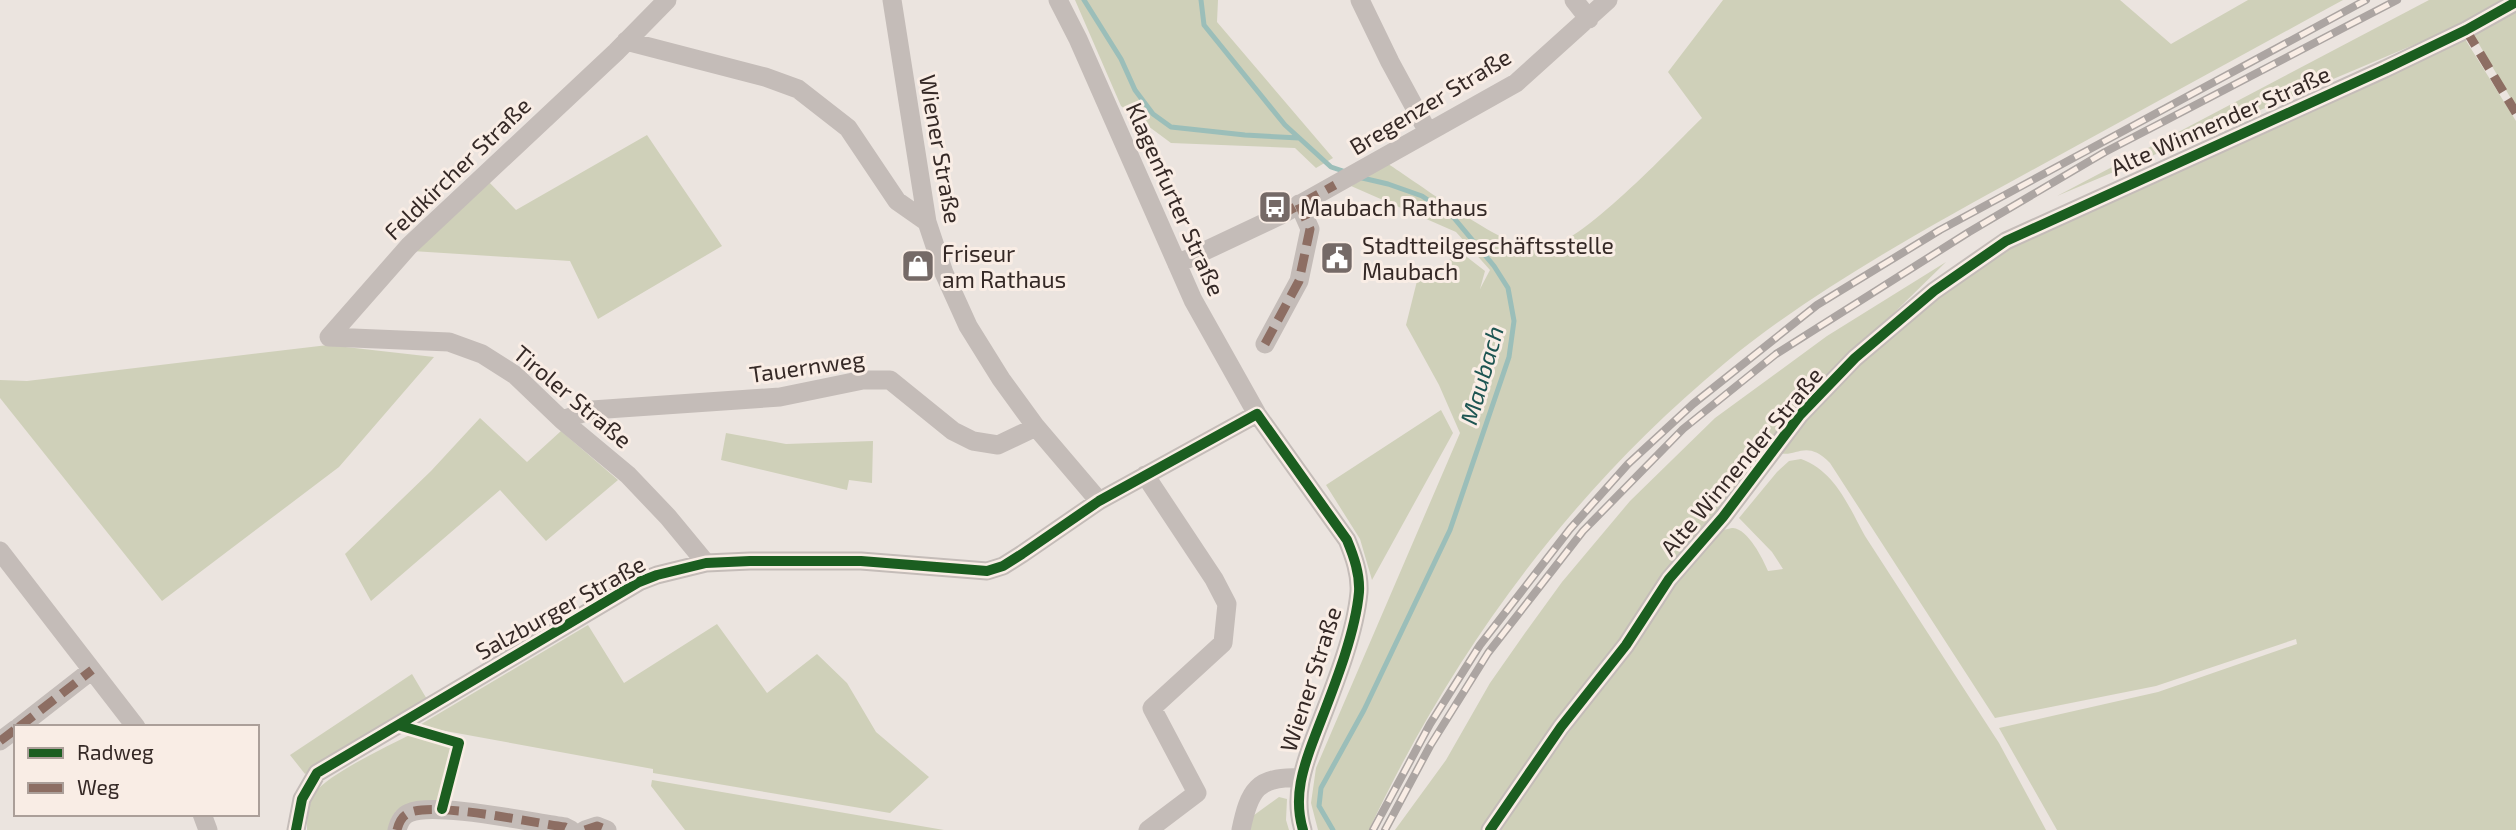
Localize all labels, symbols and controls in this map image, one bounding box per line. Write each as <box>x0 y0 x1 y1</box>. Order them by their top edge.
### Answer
street label: Bregenzer Straße <box>1344 42 1516 160</box>
street label: Alte Winnender Straße <box>2106 59 2334 181</box>
street label: Wiener Straße <box>914 72 968 226</box>
street label: Feldkircher Straße <box>378 91 536 245</box>
street label: Klagenfurter Straße <box>1121 98 1231 300</box>
bus stop icon: Maubach Rathaus <box>1256 188 1294 226</box>
place label: Maubach Rathaus <box>1300 193 1488 221</box>
place label: Stadtteilgeschäftsstelle Maubach <box>1362 231 1614 285</box>
place label: Friseur am Rathaus <box>942 239 1066 293</box>
public building icon: Stadtteilgeschäftsstelle Maubach <box>1318 239 1356 277</box>
shop icon: Friseur am Rathaus <box>899 247 937 285</box>
water label: Maubach <box>1453 322 1509 428</box>
street label: Tiroler Straße <box>508 339 638 453</box>
street label: Tauernweg <box>748 344 867 388</box>
street label: Alte Winnender Straße <box>1654 361 1828 561</box>
street label: Salzburger Straße <box>470 549 650 665</box>
street label: Wiener Straße <box>1273 603 1347 755</box>
legend <box>14 725 259 816</box>
text: Radweg <box>77 739 154 764</box>
text: Weg <box>77 774 120 799</box>

